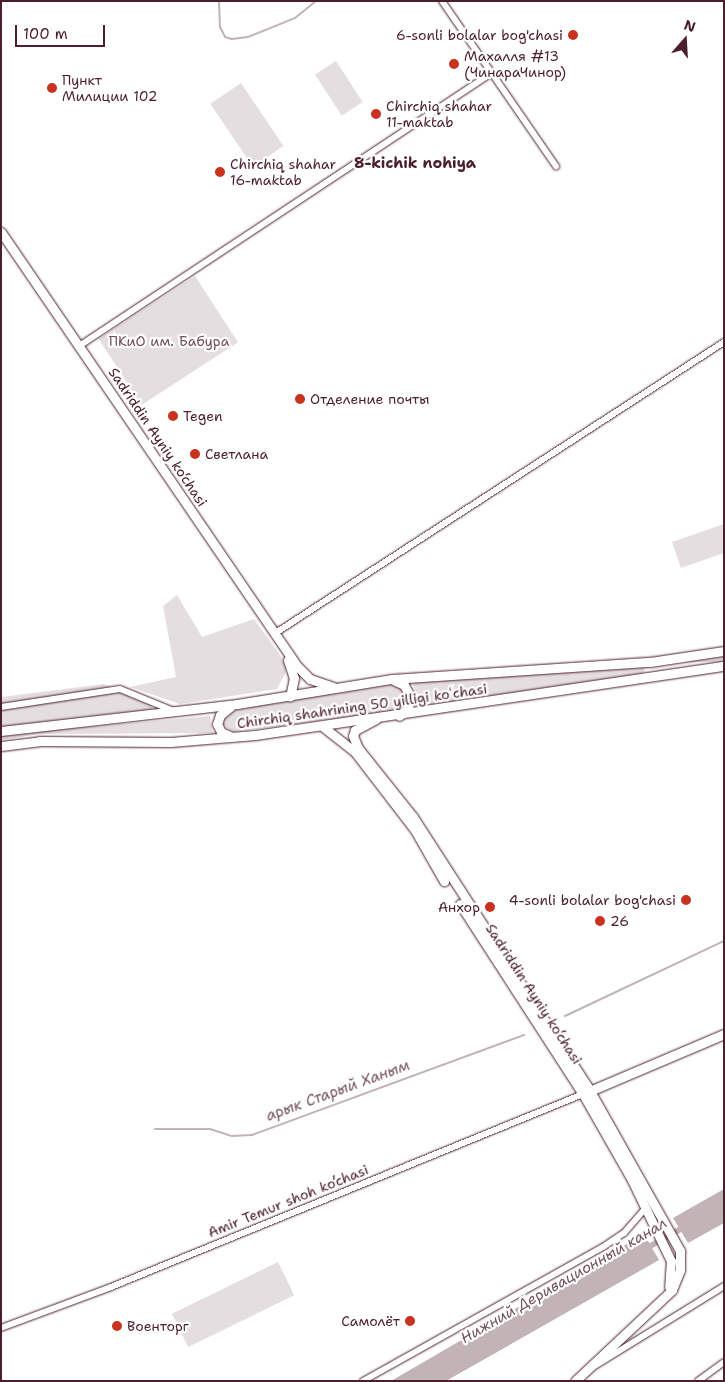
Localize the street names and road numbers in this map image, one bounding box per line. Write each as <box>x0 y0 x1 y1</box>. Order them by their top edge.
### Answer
street label: Sadriddin Ayniy ko‘chasi <box>105 364 211 510</box>
street label: Chirchiq shahrining 50 yilligi koʻchasi <box>236 680 488 732</box>
street label: Sadriddin Ayniy ko‘chasi <box>482 921 586 1067</box>
street label: Amir Temur shoh ko‘chasi <box>205 1161 371 1241</box>

